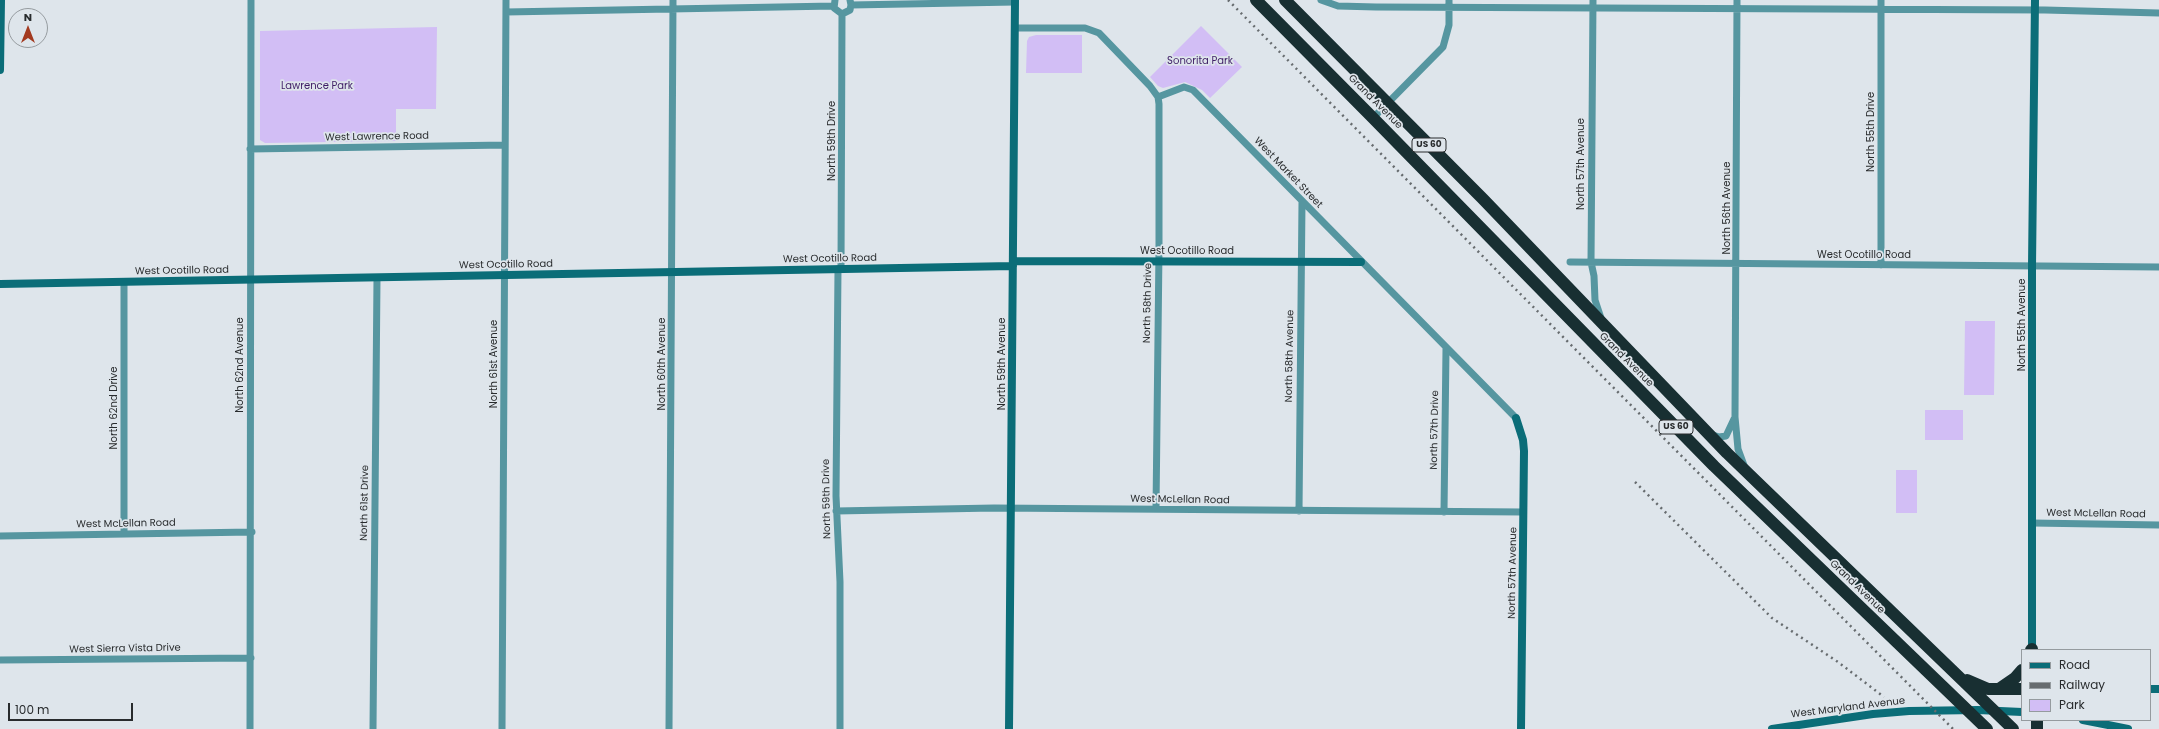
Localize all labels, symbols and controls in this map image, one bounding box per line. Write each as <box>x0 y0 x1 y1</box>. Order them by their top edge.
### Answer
north arrow <box>8 8 48 48</box>
text: N <box>24 9 32 25</box>
park label: Sonorita Park <box>1167 55 1233 67</box>
street label: Grand Avenue <box>1345 72 1405 132</box>
park label: Lawrence Park <box>281 80 353 92</box>
street label: North 55th Drive <box>1865 92 1877 172</box>
street label: North 59th Drive <box>826 101 838 181</box>
street label: North 57th Avenue <box>1575 118 1587 210</box>
street label: West Lawrence Road <box>325 130 429 144</box>
street label: West Market Street <box>1251 135 1325 211</box>
road number: US 60 <box>1412 138 1446 152</box>
street label: North 56th Avenue <box>1721 162 1733 254</box>
street label: West Ocotillo Road <box>1140 245 1234 257</box>
street label: West Ocotillo Road <box>1817 249 1911 261</box>
street label: West Ocotillo Road <box>783 252 877 266</box>
street label: West Ocotillo Road <box>459 258 553 272</box>
street label: North 58th Drive <box>1141 263 1155 343</box>
street label: West Ocotillo Road <box>135 264 229 278</box>
street label: North 55th Avenue <box>2016 279 2028 371</box>
street label: North 58th Avenue <box>1283 310 1297 402</box>
street label: North 62nd Avenue <box>234 317 246 413</box>
street label: North 60th Avenue <box>656 318 668 410</box>
street label: North 59th Avenue <box>996 318 1008 410</box>
street label: North 61st Avenue <box>488 320 500 408</box>
street label: Grand Avenue <box>1596 330 1656 390</box>
street label: North 62nd Drive <box>108 367 120 449</box>
street label: North 57th Drive <box>1428 390 1442 470</box>
road number: US 60 <box>1659 420 1693 434</box>
street label: North 59th Drive <box>820 459 834 539</box>
street label: North 61st Drive <box>358 465 372 541</box>
street label: West McLellan Road <box>1130 493 1230 507</box>
street label: West McLellan Road <box>2046 507 2146 521</box>
street label: West McLellan Road <box>76 517 176 531</box>
street label: North 57th Avenue <box>1506 527 1520 619</box>
street label: Grand Avenue <box>1827 558 1887 616</box>
street label: West Sierra Vista Drive <box>69 642 181 656</box>
legend <box>2021 649 2151 721</box>
text: Road <box>2059 656 2090 673</box>
text: Railway <box>2059 676 2105 693</box>
scale bar <box>10 695 135 721</box>
street label: West Maryland Avenue <box>1790 695 1906 721</box>
text: Park <box>2059 696 2085 713</box>
text: 100 m <box>15 701 49 718</box>

